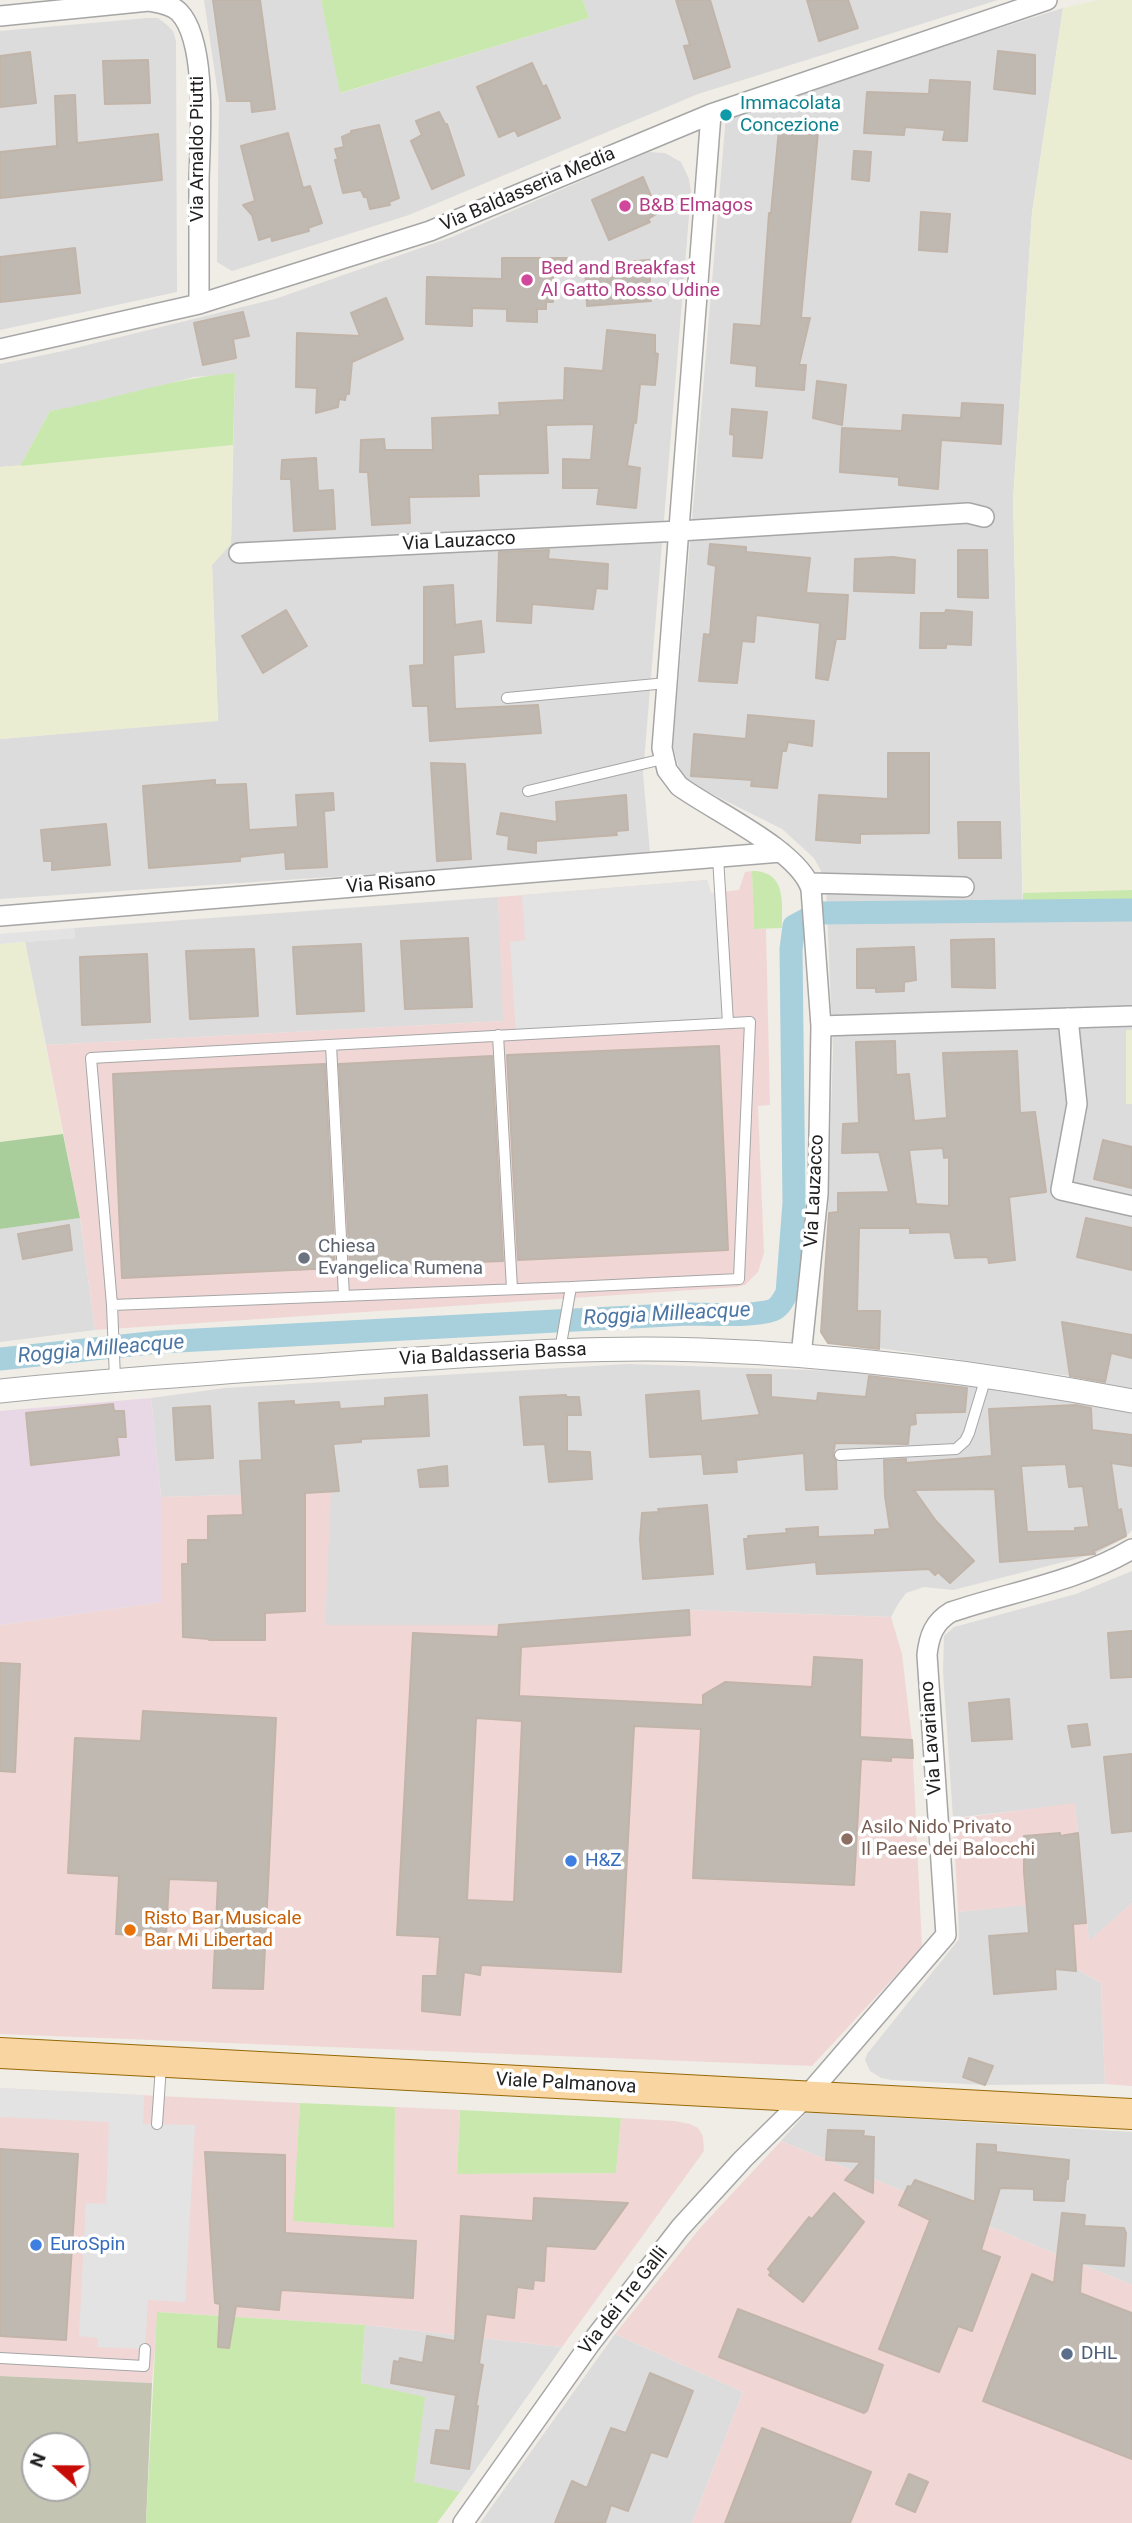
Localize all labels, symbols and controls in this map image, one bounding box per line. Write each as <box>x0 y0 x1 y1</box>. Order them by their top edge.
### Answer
street label: Via Arnaldo Piutti <box>187 76 209 222</box>
place label: Immacolata Concezione <box>740 93 841 137</box>
marker: Immacolata Concezione <box>718 107 734 123</box>
street label: Via Baldasseria Media <box>437 143 619 237</box>
place label: B&B Elmagos <box>639 195 753 217</box>
marker: B&B Elmagos <box>617 198 633 214</box>
place label: Bed and Breakfast Al Gatto Rosso Udine <box>541 258 720 302</box>
marker: Bed and Breakfast Al Gatto Rosso Udine <box>519 272 535 288</box>
street label: Via Lauzacco <box>402 528 516 556</box>
street label: Via Risano <box>345 869 437 899</box>
street label: Via Lauzacco <box>801 1134 829 1248</box>
place label: Chiesa Evangelica Rumena <box>318 1236 483 1280</box>
marker: Chiesa Evangelica Rumena <box>296 1250 312 1266</box>
water label: Roggia Milleacque <box>583 1298 751 1332</box>
water label: Roggia Milleacque <box>17 1330 185 1370</box>
street label: Via Baldasseria Bassa <box>399 1339 587 1371</box>
street label: Via Lavariano <box>917 1680 947 1796</box>
place label: Asilo Nido Privato Il Paese dei Balocchi <box>861 1817 1035 1861</box>
marker: Asilo Nido Privato Il Paese dei Balocchi <box>839 1831 855 1847</box>
place label: H&Z <box>585 1850 622 1872</box>
marker: H&Z <box>563 1853 579 1869</box>
place label: Risto Bar Musicale Bar Mi Libertad <box>144 1908 302 1952</box>
marker: Risto Bar Musicale Bar Mi Libertad <box>122 1922 138 1938</box>
street label: Viale Palmanova <box>495 2069 637 2099</box>
place label: EuroSpin <box>50 2234 125 2256</box>
marker: EuroSpin <box>28 2237 44 2253</box>
street label: Via dei Tre Galli <box>575 2242 673 2360</box>
place label: DHL <box>1081 2343 1117 2365</box>
marker: DHL <box>1059 2346 1075 2362</box>
north arrow <box>21 2432 91 2502</box>
text: N <box>25 2450 51 2470</box>

